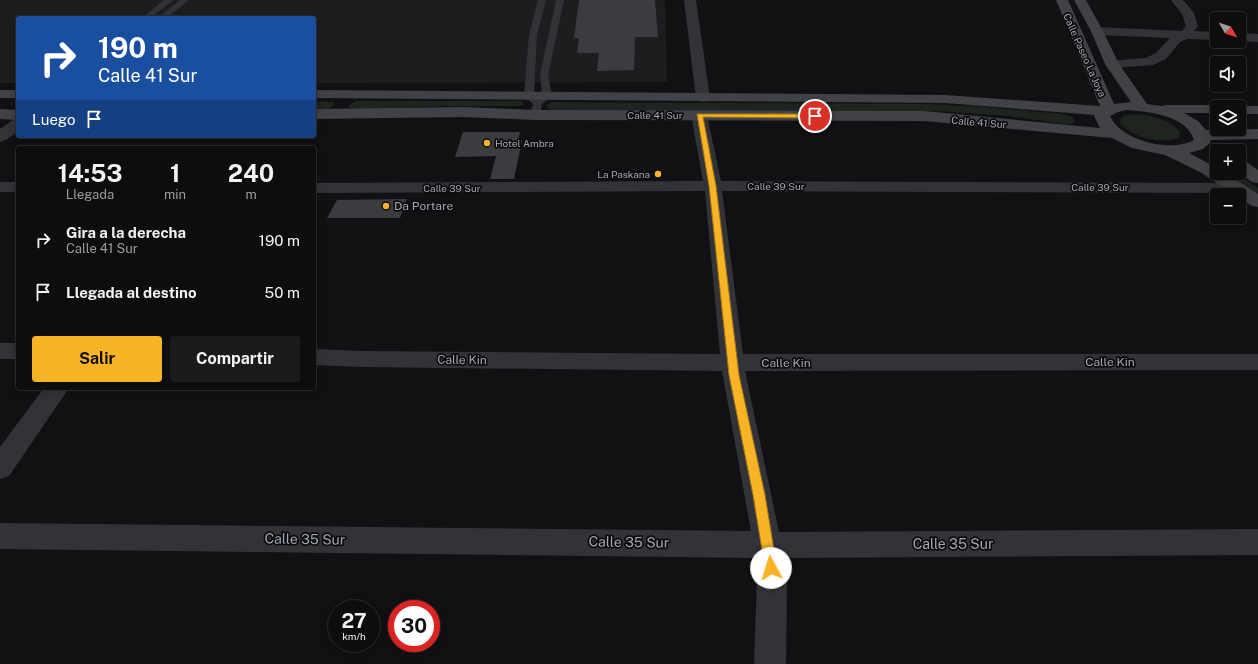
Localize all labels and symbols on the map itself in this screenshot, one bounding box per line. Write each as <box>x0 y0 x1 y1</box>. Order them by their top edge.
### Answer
street label: Calle Paseo La Joya <box>1061 11 1109 99</box>
north arrow <box>1210 12 1246 48</box>
pin <box>798 99 832 133</box>
street label: Calle 41 Sur <box>627 109 683 121</box>
street label: Calle 41 Sur <box>951 114 1007 130</box>
place label: Hotel Ambra <box>495 137 554 149</box>
marker: Hotel Ambra <box>482 138 492 148</box>
place label: La Paskana <box>597 168 650 180</box>
marker: La Paskana <box>653 169 663 179</box>
street label: Calle 39 Sur <box>747 180 805 192</box>
street label: Calle 39 Sur <box>1071 181 1129 193</box>
street label: Calle 39 Sur <box>423 182 481 194</box>
place label: Da Portare <box>394 199 454 213</box>
marker: Da Portare <box>381 201 391 211</box>
street label: Calle Kin <box>437 353 487 367</box>
street label: Calle Kin <box>1085 355 1135 369</box>
street label: Calle Kin <box>761 356 811 370</box>
street label: Calle 35 Sur <box>265 530 345 548</box>
street label: Calle 35 Sur <box>589 533 669 551</box>
street label: Calle 35 Sur <box>913 536 993 552</box>
position arrow <box>750 547 792 589</box>
speed limit sign: 30 <box>388 600 440 652</box>

